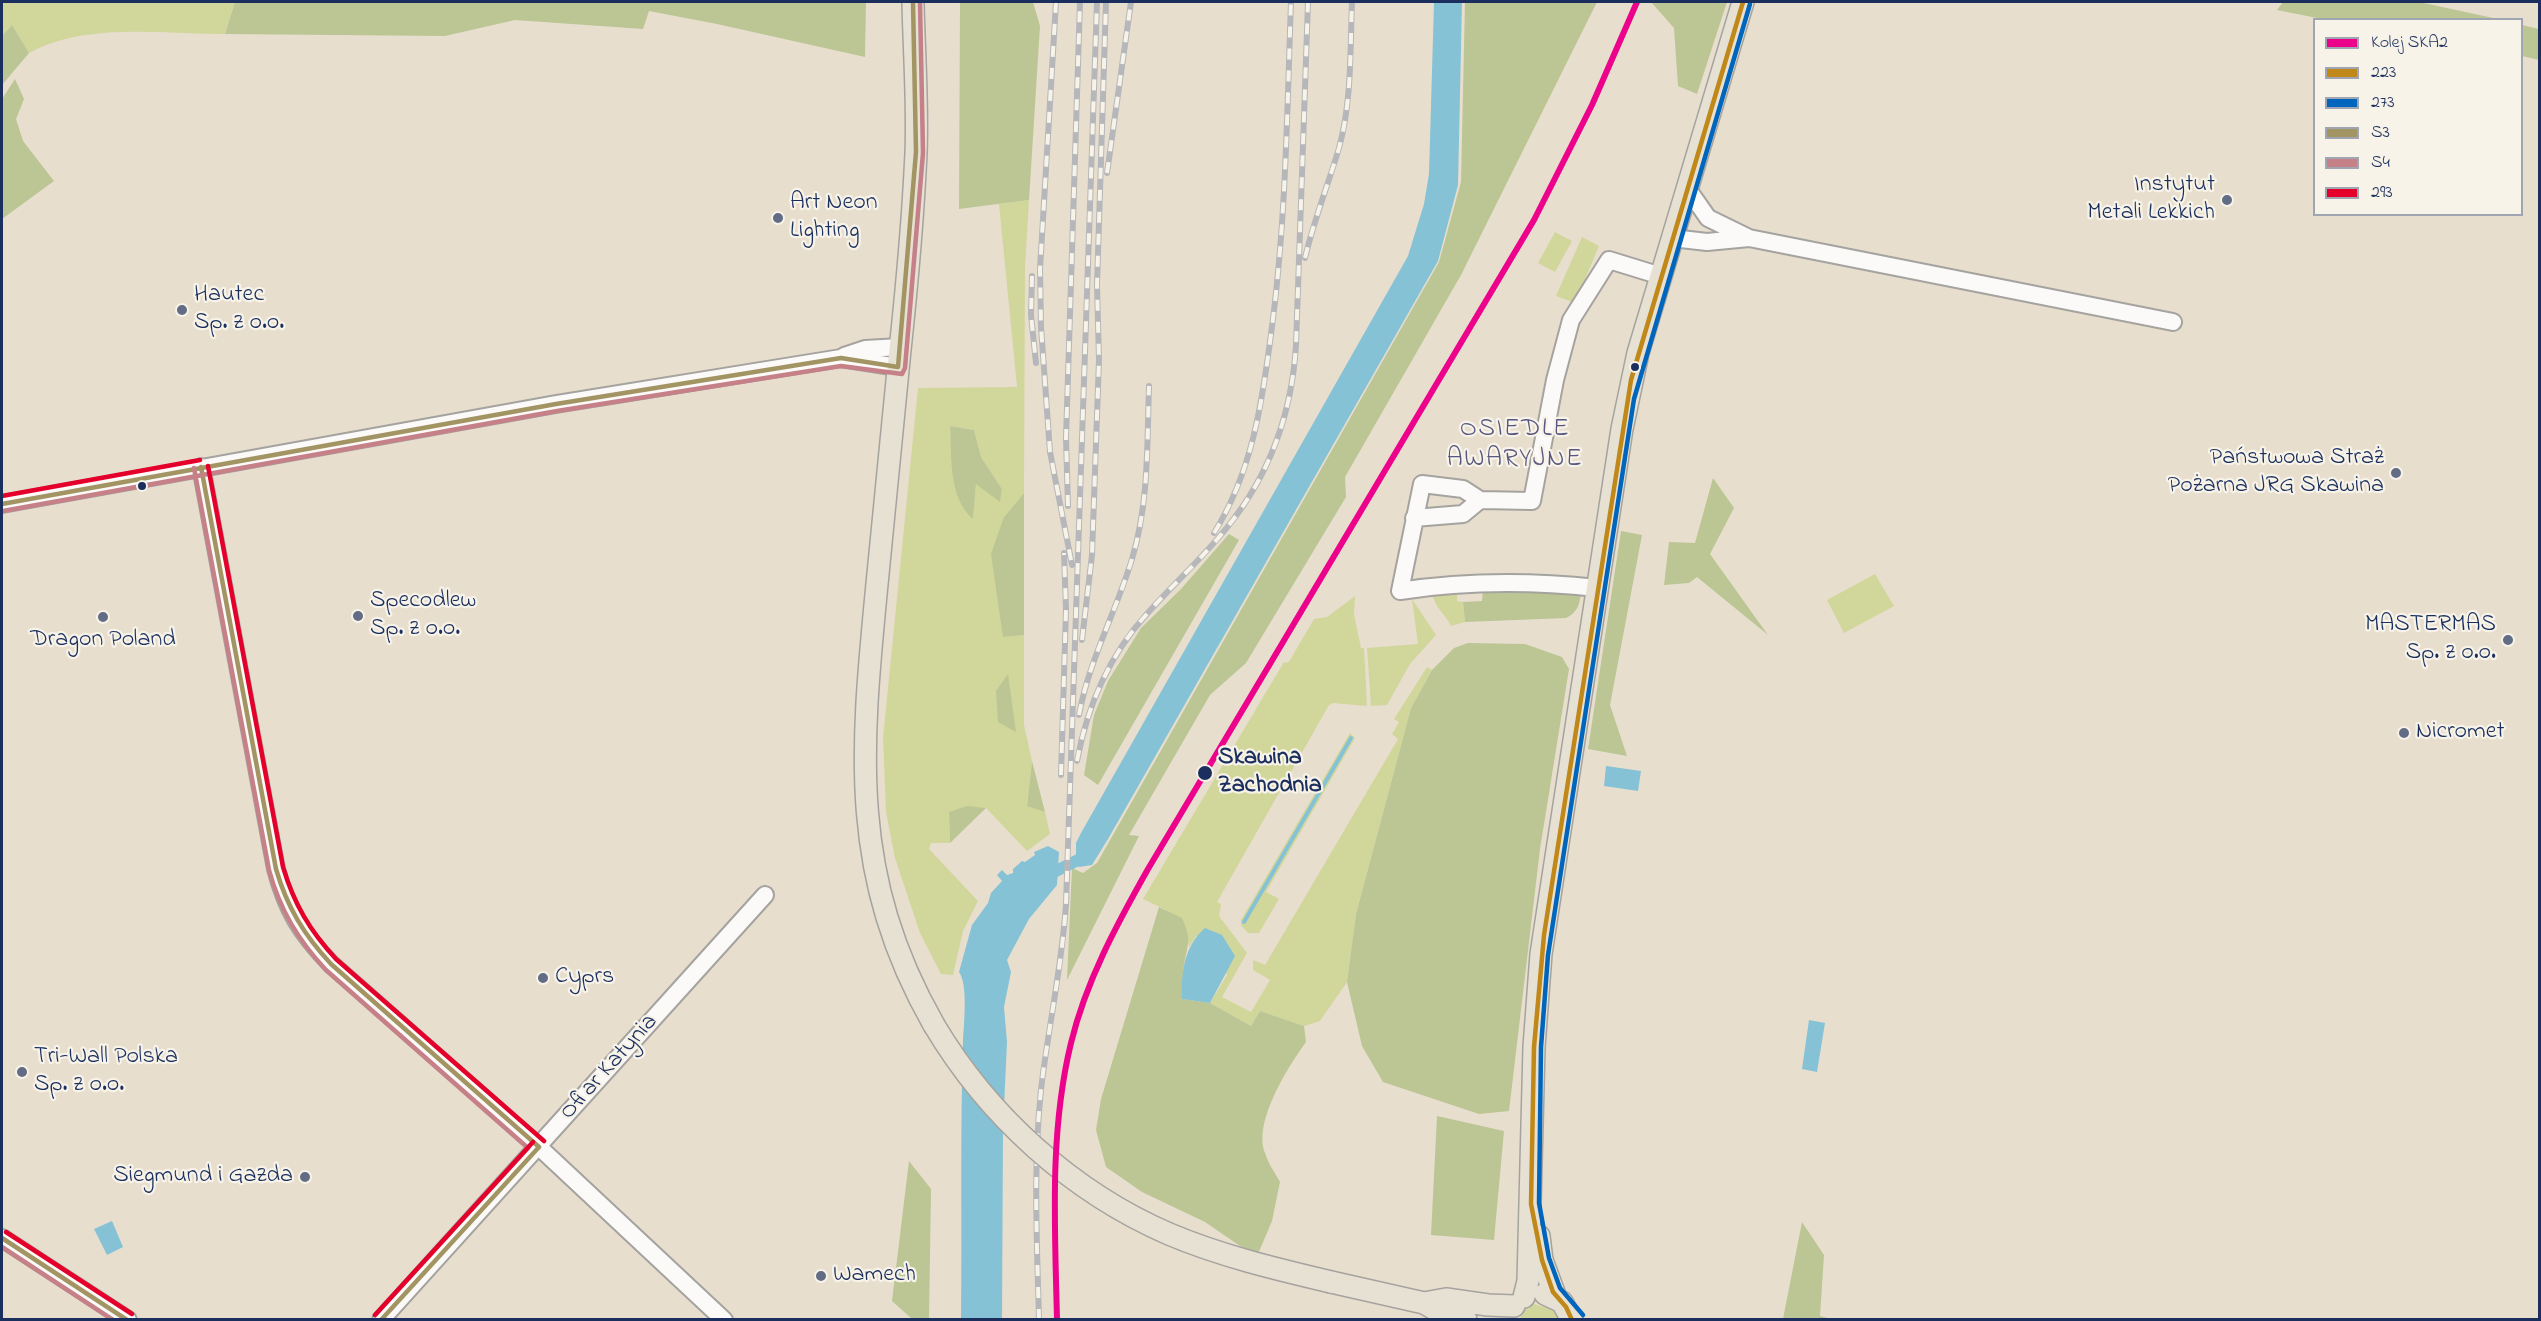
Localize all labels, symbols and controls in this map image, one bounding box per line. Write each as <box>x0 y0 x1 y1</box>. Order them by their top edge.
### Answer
legend <box>2313 18 2523 216</box>
text: Kolej SKA2 <box>2371 30 2448 56</box>
text: 223 <box>2371 60 2396 86</box>
text: 273 <box>2371 90 2395 116</box>
text: S3 <box>2371 120 2390 146</box>
text: S4 <box>2371 150 2390 176</box>
place label: Instytut Metali Lekkich <box>2087 172 2215 228</box>
text: 293 <box>2371 180 2393 206</box>
place label: Art Neon Lighting <box>790 190 878 246</box>
marker: Instytut Metali Lekkich <box>2220 193 2234 207</box>
marker: Art Neon Lighting <box>771 211 785 225</box>
place label: Hautec Sp. z o.o. <box>194 282 284 338</box>
marker: Hautec Sp. z o.o. <box>175 303 189 317</box>
unlabelled marker <box>1629 361 1641 373</box>
district label: OSIEDLE AWARYJNE <box>1447 415 1583 476</box>
place label: Państwowa Straż Pożarna JRG Skawina <box>2168 445 2384 501</box>
marker: Państwowa Straż Pożarna JRG Skawina <box>2389 466 2403 480</box>
unlabelled marker <box>136 480 148 492</box>
place label: Specodlew Sp. z o.o. <box>370 588 476 644</box>
marker: Specodlew Sp. z o.o. <box>351 609 365 623</box>
marker: Dragon Poland <box>96 610 110 624</box>
place label: MASTERMAS Sp. z o.o. <box>2365 612 2496 668</box>
place label: Dragon Poland <box>30 627 176 655</box>
marker: MASTERMAS Sp. z o.o. <box>2501 633 2515 647</box>
place label: Nicromet <box>2416 719 2505 747</box>
marker: Nicromet <box>2397 726 2411 740</box>
place label: Skawina Zachodnia <box>1218 745 1322 801</box>
marker: Skawina Zachodnia <box>1196 764 1214 782</box>
place label: Cyprs <box>555 964 614 992</box>
marker: Cyprs <box>536 971 550 985</box>
street label: Ofiar Katynia <box>555 1009 665 1127</box>
place label: Tri-Wall Polska Sp. z o.o. <box>34 1044 178 1100</box>
marker: Tri-Wall Polska Sp. z o.o. <box>15 1065 29 1079</box>
place label: Siegmund i Gazda <box>113 1163 293 1191</box>
marker: Siegmund i Gazda <box>298 1170 312 1184</box>
place label: Wamech <box>833 1262 916 1290</box>
marker: Wamech <box>814 1269 828 1283</box>

